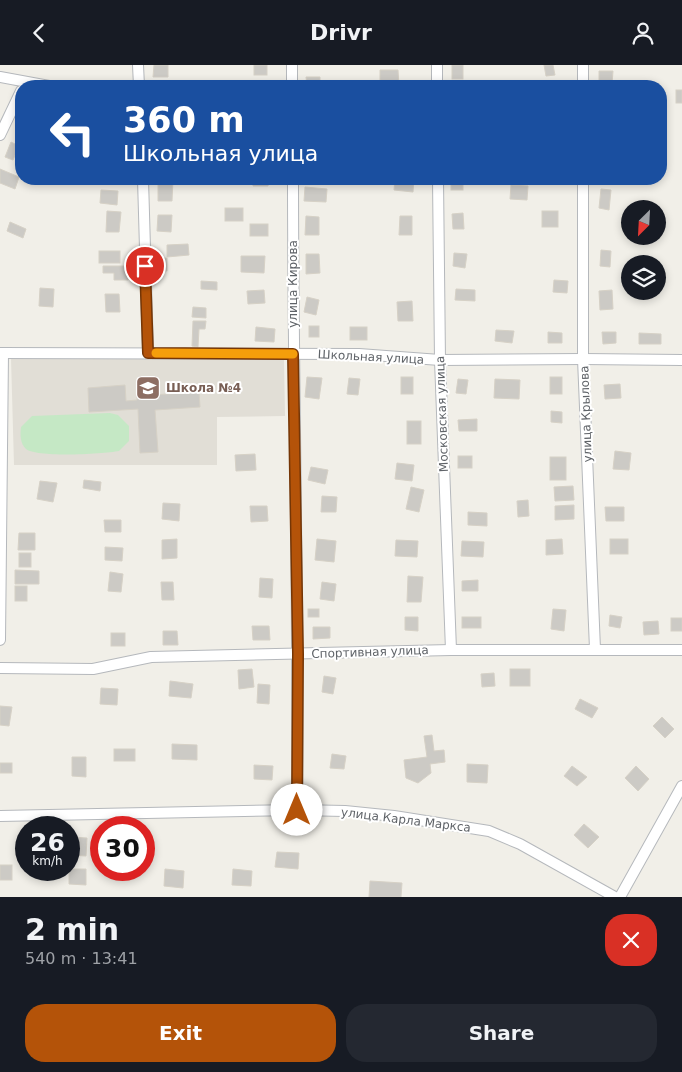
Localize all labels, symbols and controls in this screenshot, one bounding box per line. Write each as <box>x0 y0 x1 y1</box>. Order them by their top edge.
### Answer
icon: back <box>25 19 53 47</box>
icon: person <box>629 19 657 47</box>
text: Drivr <box>310 20 372 45</box>
icon: left <box>40 100 105 165</box>
text: 360 m <box>123 100 245 140</box>
text: Школьная улица <box>123 141 318 166</box>
north arrow <box>621 200 666 245</box>
map controls <box>621 200 666 300</box>
street label: улица Кирова <box>286 240 300 328</box>
pin <box>124 245 166 287</box>
icon: arrive <box>131 252 159 280</box>
button: layers <box>621 255 666 300</box>
street label: Школьная улица <box>317 347 425 367</box>
street label: Московская улица <box>433 356 451 472</box>
street label: улица Крылова <box>577 365 595 463</box>
school or university icon: Школа №4 <box>135 375 161 401</box>
place label: Школа №4 <box>166 381 241 395</box>
street label: Спортивная улица <box>311 643 429 661</box>
position arrow <box>270 783 322 835</box>
street label: улица Карла Маркса <box>340 805 472 835</box>
speed limit sign: 30 <box>90 816 155 881</box>
text: 26 <box>30 828 65 857</box>
text: km/h <box>32 854 63 868</box>
text: 2 min <box>25 912 119 947</box>
button: close <box>605 914 657 966</box>
text: 540 m · 13:41 <box>25 949 138 968</box>
button: Exit <box>25 1004 336 1062</box>
button: Share <box>346 1004 657 1062</box>

